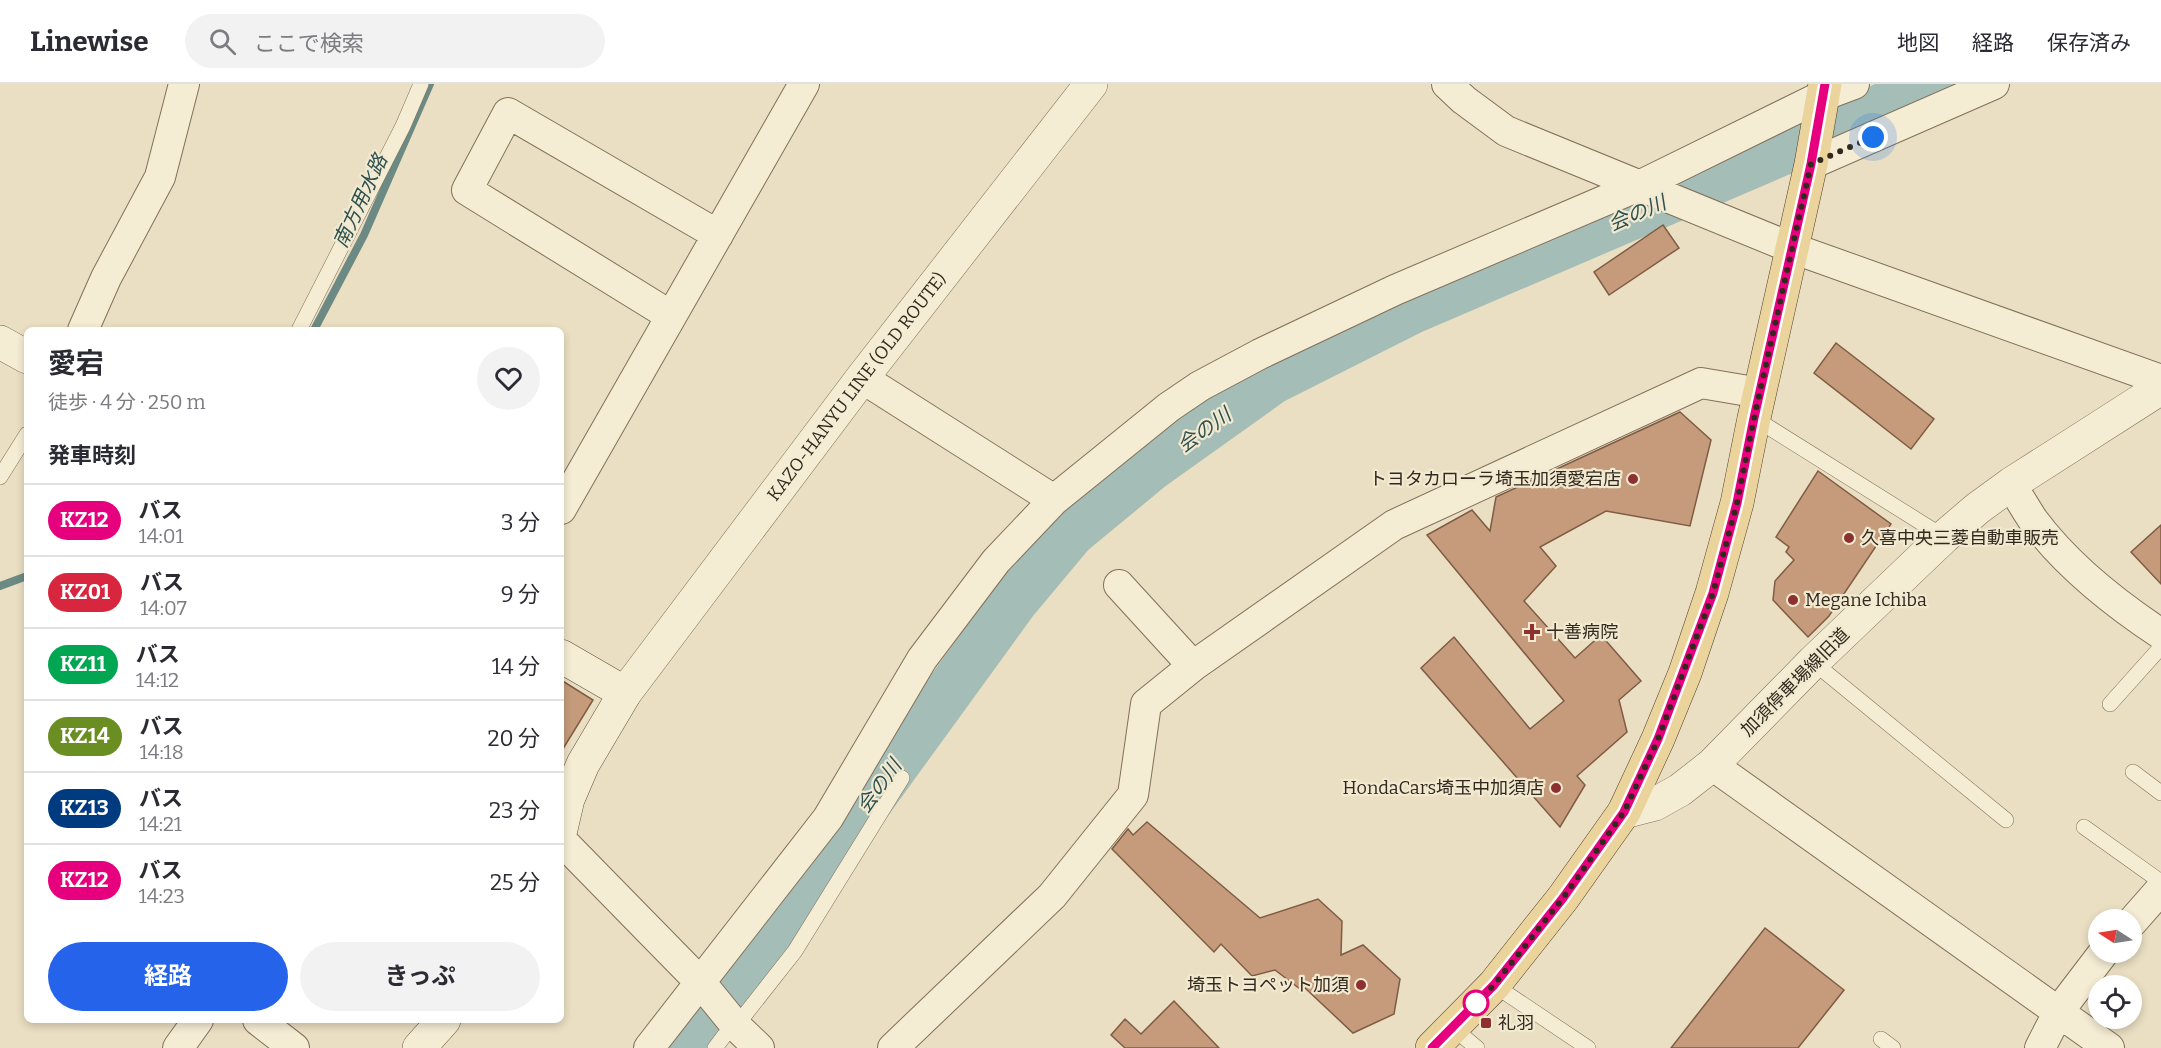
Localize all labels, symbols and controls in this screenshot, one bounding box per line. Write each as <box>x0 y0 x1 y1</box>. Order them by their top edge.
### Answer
search box <box>185 14 605 68</box>
text: Linewise <box>30 25 149 58</box>
icon: search <box>206 25 239 58</box>
text: ここで検索 <box>254 30 364 57</box>
text: 地図 <box>1897 30 1939 56</box>
text: 経路 <box>1972 30 2014 56</box>
text: 保存済み <box>2047 30 2131 56</box>
your location <box>1858 122 1888 152</box>
water label: 南方用水路 <box>328 149 393 251</box>
water label: 会の川 <box>1605 189 1671 236</box>
street label: KAZO-HANYU LINE (OLD ROUTE) <box>762 268 951 505</box>
text: 愛宕 <box>48 347 104 380</box>
button: heart <box>477 347 540 410</box>
text: 徒歩 · 4 分 · 250 m <box>48 390 206 414</box>
water label: 会の川 <box>1173 401 1237 457</box>
text: 発車時刻 <box>48 442 136 469</box>
place label: トヨタカローラ埼玉加須愛宕店 <box>1369 468 1621 490</box>
marker: トヨタカローラ埼玉加須愛宕店 <box>1626 472 1640 486</box>
text: バス <box>139 497 183 524</box>
text: KZ12 <box>60 507 109 533</box>
text: 3 分 <box>501 509 540 536</box>
text: 14:01 <box>139 524 184 548</box>
place label: 久喜中央三菱自動車販売 <box>1861 527 2059 549</box>
marker: 久喜中央三菱自動車販売 <box>1842 531 1856 545</box>
text: バス <box>140 569 184 596</box>
text: KZ01 <box>60 579 110 605</box>
text: 9 分 <box>501 581 540 608</box>
place label: Megane Ichiba <box>1805 589 1927 611</box>
marker: Megane Ichiba <box>1786 593 1800 607</box>
text: 14:07 <box>140 596 187 620</box>
place label: 十善病院 <box>1546 621 1618 643</box>
marker: 十善病院 <box>1523 623 1541 641</box>
street label: 加須停車場線旧道 <box>1736 623 1854 741</box>
text: バス <box>136 641 180 668</box>
text: KZ11 <box>60 651 106 677</box>
text: 14 分 <box>492 653 540 680</box>
text: 14:12 <box>136 668 179 692</box>
text: バス <box>140 713 184 740</box>
text: KZ14 <box>60 723 110 749</box>
text: 20 分 <box>488 725 540 752</box>
text: 14:18 <box>140 740 184 764</box>
water label: 会の川 <box>852 753 908 817</box>
place label: HondaCars埼玉中加須店 <box>1343 777 1544 799</box>
marker: HondaCars埼玉中加須店 <box>1549 781 1563 795</box>
text: バス <box>139 785 183 812</box>
text: KZ13 <box>60 795 109 821</box>
text: 23 分 <box>489 797 540 824</box>
text: 14:21 <box>139 812 182 836</box>
text: バス <box>139 857 183 884</box>
text: KZ12 <box>60 867 109 893</box>
text: 25 分 <box>490 869 540 896</box>
text: 14:23 <box>139 884 185 908</box>
north arrow <box>2088 909 2142 963</box>
map controls <box>2088 909 2142 1029</box>
button: 経路 <box>48 942 288 1011</box>
button: きっぷ <box>300 942 540 1011</box>
place label: 埼玉トヨペット加須 <box>1187 974 1349 996</box>
button: locate <box>2088 975 2142 1029</box>
marker: 埼玉トヨペット加須 <box>1354 978 1368 992</box>
unlabelled marker <box>1463 990 1489 1016</box>
place label: 礼羽 <box>1498 1012 1534 1034</box>
marker: 礼羽 <box>1479 1016 1493 1030</box>

